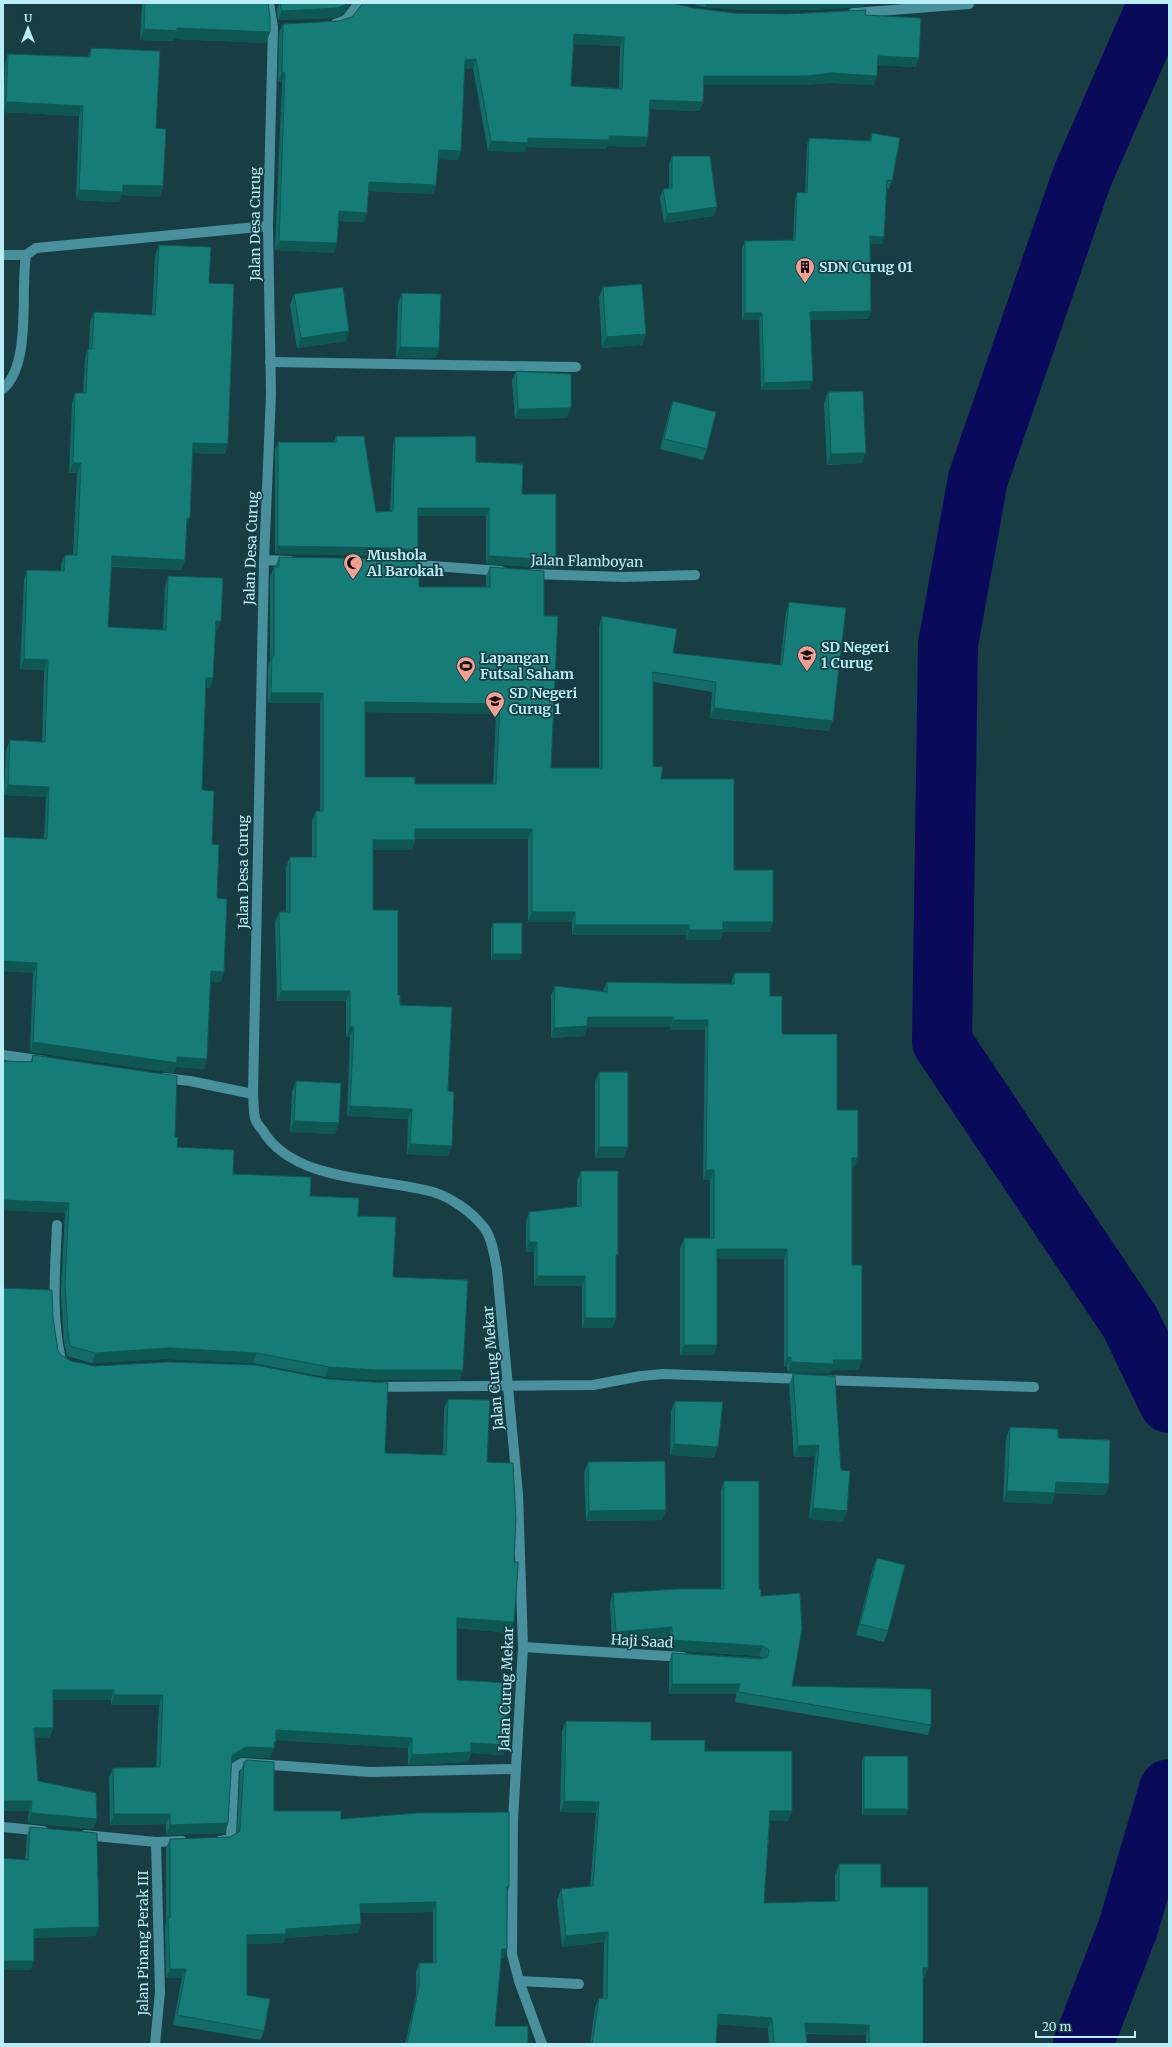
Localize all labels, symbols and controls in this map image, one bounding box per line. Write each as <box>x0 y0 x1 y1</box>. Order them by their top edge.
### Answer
north arrow <box>8 8 48 48</box>
text: U <box>24 11 33 25</box>
street label: Jalan Desa Curug <box>246 166 264 282</box>
building icon: SDN Curug 01 <box>794 256 816 284</box>
place label: SDN Curug 01 <box>819 258 913 276</box>
street label: Jalan Desa Curug <box>240 490 262 606</box>
place label: Mushola Al Barokah <box>366 546 444 580</box>
street label: Jalan Flamboyan <box>530 551 643 571</box>
mosque icon: Mushola Al Barokah <box>342 552 364 580</box>
place label: SD Negeri 1 Curug <box>821 638 889 672</box>
school or university icon: SD Negeri 1 Curug <box>796 644 818 672</box>
place label: Lapangan Futsal Saham <box>480 649 574 683</box>
sports icon: Lapangan Futsal Saham <box>455 655 477 683</box>
place label: SD Negeri Curug 1 <box>509 684 577 718</box>
school or university icon: SD Negeri Curug 1 <box>484 690 506 718</box>
street label: Jalan Desa Curug <box>234 814 252 930</box>
street label: Jalan Curug Mekar <box>479 1305 507 1432</box>
street label: Jalan Curug Mekar <box>495 1626 517 1753</box>
street label: Haji Saad <box>610 1630 674 1652</box>
street label: Jalan Pinang Perak III <box>134 1870 152 2017</box>
scale bar <box>1036 2013 1135 2039</box>
text: 20 m <box>1042 2019 1071 2034</box>

